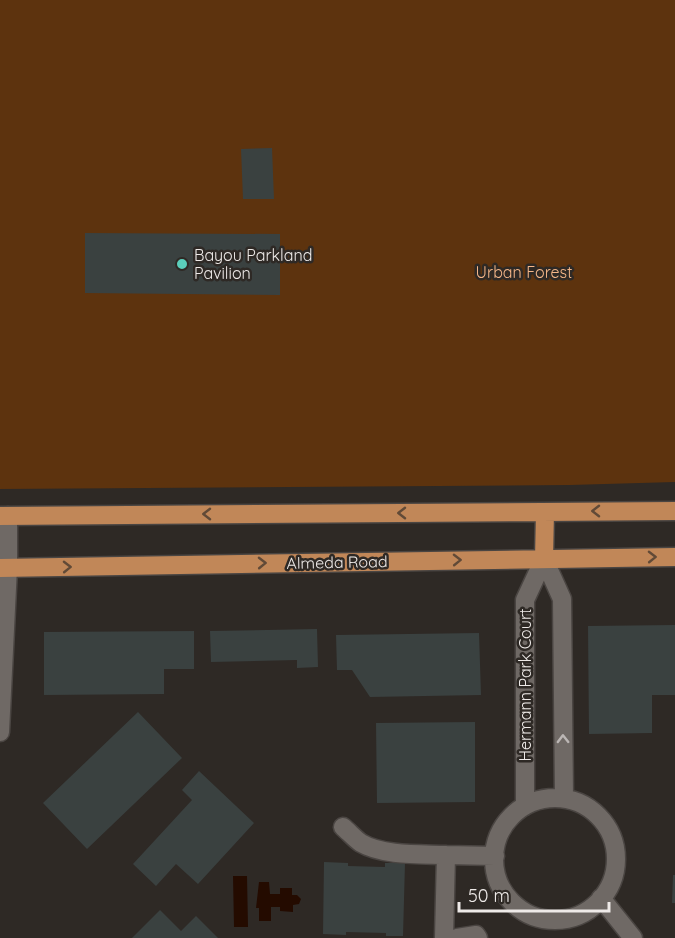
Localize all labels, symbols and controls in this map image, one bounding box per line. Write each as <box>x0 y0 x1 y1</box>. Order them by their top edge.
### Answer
place label: Bayou Parkland Pavilion <box>194 245 312 283</box>
marker: Bayou Parkland Pavilion <box>175 257 189 271</box>
park label: Urban Forest <box>476 262 572 282</box>
one-way arrow <box>591 505 600 517</box>
one-way arrow <box>398 507 407 519</box>
one-way arrow <box>203 508 212 520</box>
street label: Almeda Road <box>286 551 388 573</box>
one-way arrow <box>647 551 656 563</box>
one-way arrow <box>452 554 461 566</box>
one-way arrow <box>257 557 266 569</box>
one-way arrow <box>62 560 71 573</box>
street label: Hermann Park Court <box>515 609 535 761</box>
one-way arrow <box>557 735 569 744</box>
scale bar <box>459 875 609 913</box>
text: 50 m <box>468 884 510 907</box>

